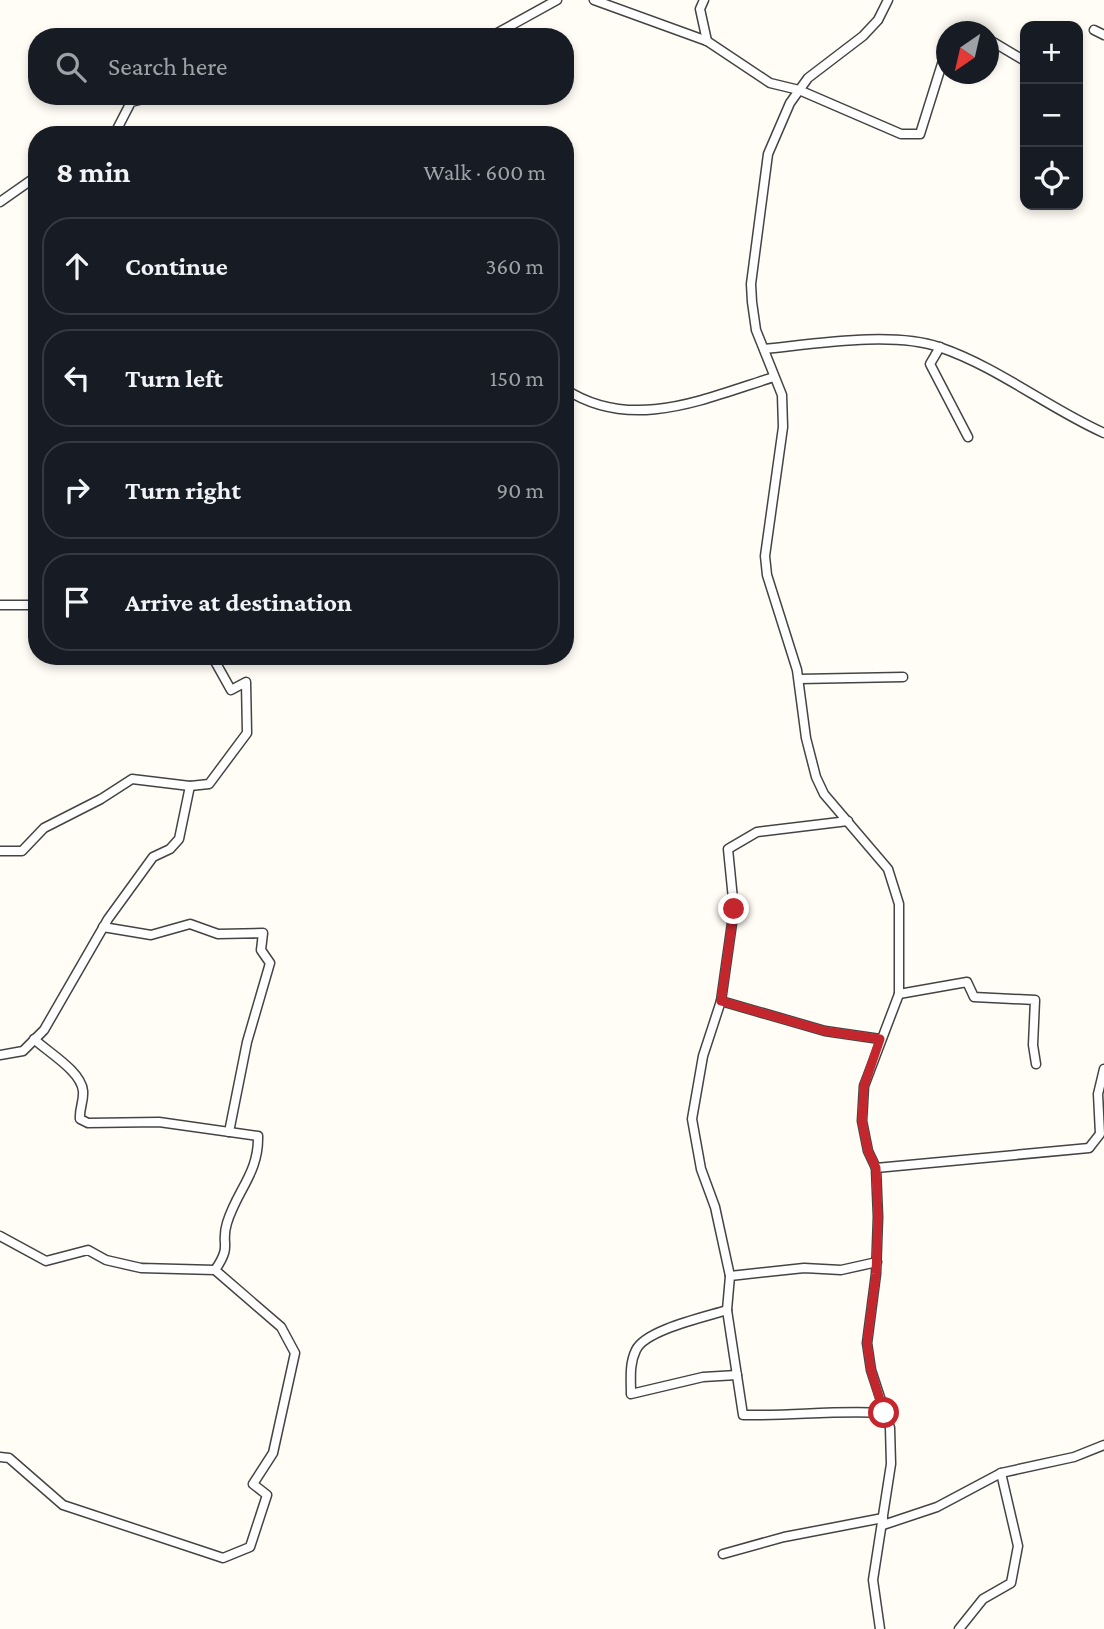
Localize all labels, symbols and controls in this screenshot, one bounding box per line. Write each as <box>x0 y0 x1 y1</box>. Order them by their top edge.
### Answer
north arrow <box>936 21 999 84</box>
map controls <box>1020 21 1083 210</box>
button: + <box>1020 21 1083 84</box>
search box <box>28 28 574 105</box>
icon: search <box>52 48 90 86</box>
text: Search here <box>108 52 227 81</box>
button: − <box>1020 84 1083 147</box>
button: locate <box>1020 147 1083 210</box>
text: 8 min <box>56 155 131 188</box>
text: Walk · 600 m <box>424 159 546 185</box>
icon: ahead <box>58 247 96 285</box>
text: Continue <box>125 252 228 281</box>
text: 360 m <box>486 253 544 279</box>
icon: left <box>58 359 96 397</box>
text: Turn left <box>125 364 223 393</box>
text: 150 m <box>490 365 544 391</box>
icon: right <box>58 471 96 509</box>
text: Turn right <box>125 476 241 505</box>
text: 90 m <box>497 477 544 503</box>
icon: arrive <box>58 583 96 621</box>
text: Arrive at destination <box>125 588 352 617</box>
route end <box>718 893 749 924</box>
route start <box>868 1397 899 1428</box>

